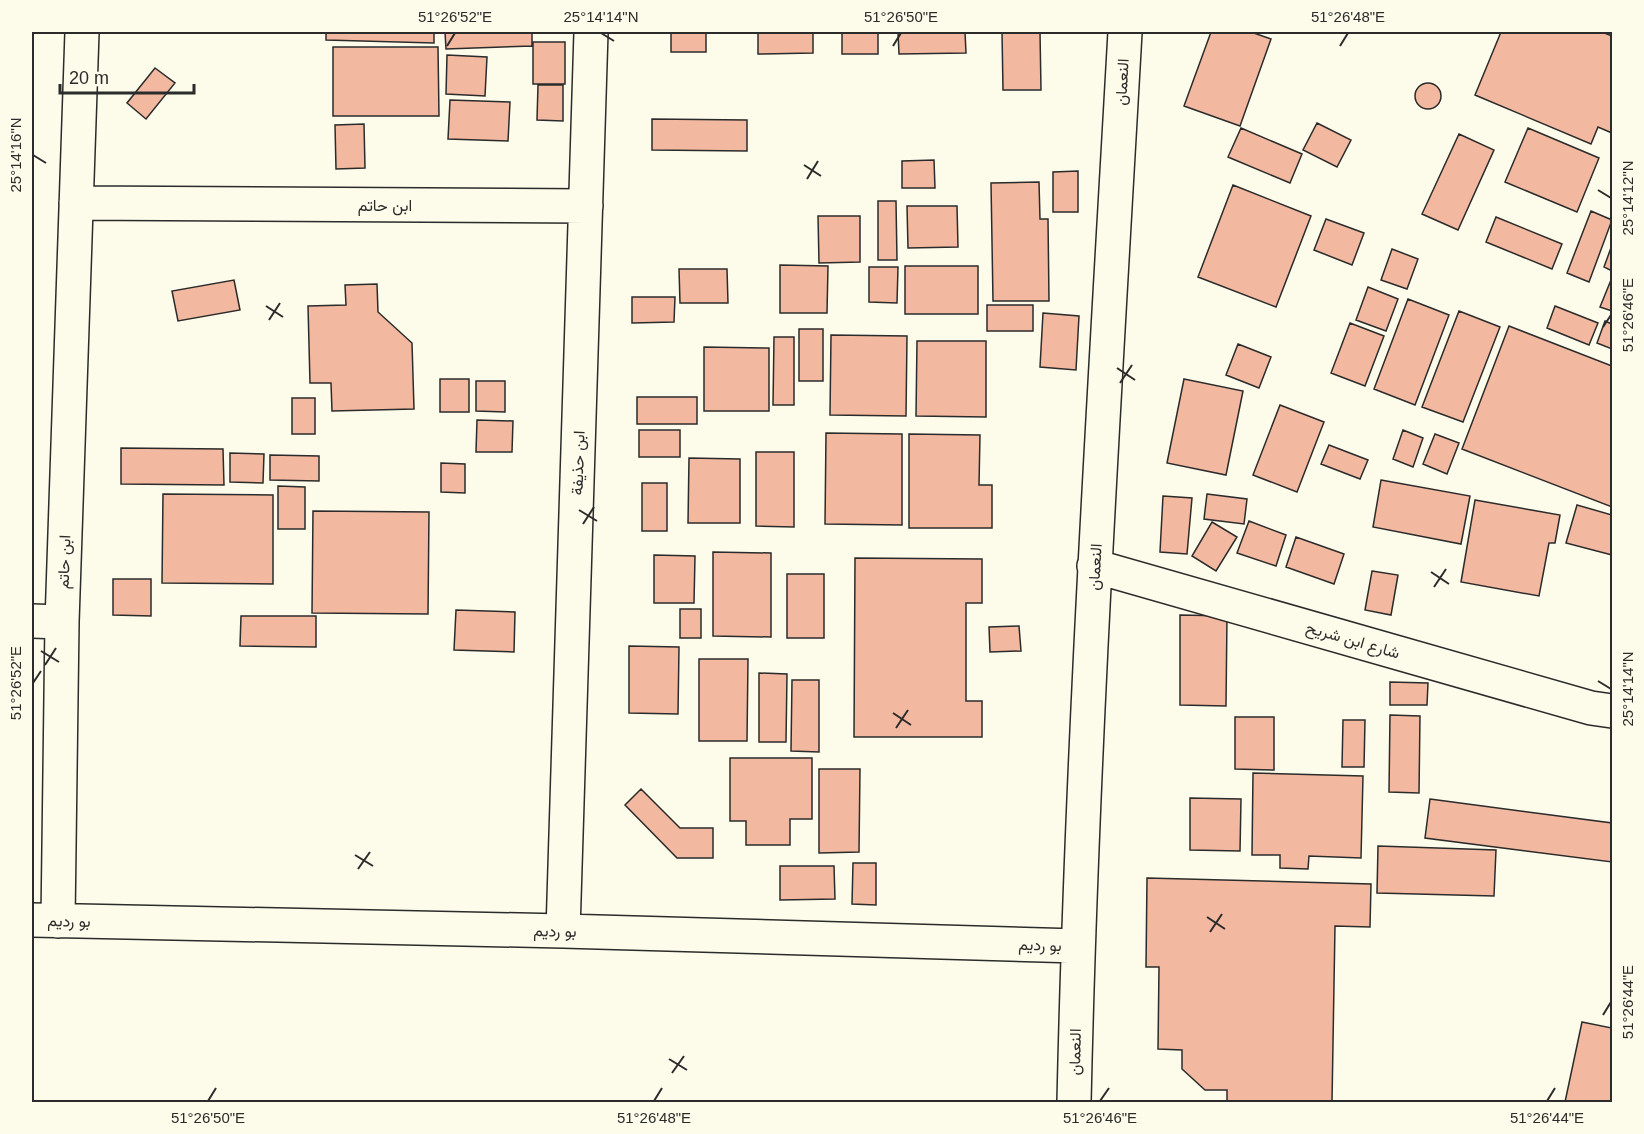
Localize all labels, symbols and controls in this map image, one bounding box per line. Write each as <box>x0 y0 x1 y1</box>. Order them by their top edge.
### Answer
text: 51°26'52"E <box>418 8 492 25</box>
text: 25°14'14"N <box>563 8 639 25</box>
text: 51°26'50"E <box>864 8 938 25</box>
text: 51°26'48"E <box>1311 8 1385 25</box>
scale bar <box>60 57 194 95</box>
street label: النعمان <box>1112 58 1133 106</box>
text: 20 m <box>69 68 109 88</box>
text: 25°14'16"N <box>7 117 24 193</box>
text: 25°14'12"N <box>1619 160 1636 236</box>
street label: ابن حاتم <box>358 197 412 216</box>
text: 51°26'46"E <box>1619 278 1636 352</box>
street label: ابن حذيفة <box>568 430 590 496</box>
street label: ابن حاتم <box>55 535 75 590</box>
street label: النعمان <box>1085 543 1106 591</box>
street label: شارع ابن شريح <box>1303 619 1402 664</box>
text: 51°26'52"E <box>7 646 24 720</box>
text: 25°14'14"N <box>1619 651 1636 727</box>
street label: بو رديم <box>47 912 91 932</box>
street label: بو رديم <box>533 922 577 942</box>
street label: بو رديم <box>1018 936 1062 956</box>
text: 51°26'44"E <box>1619 965 1636 1039</box>
street label: النعمان <box>1066 1028 1085 1076</box>
text: 51°26'50"E <box>171 1109 245 1126</box>
text: 51°26'48"E <box>617 1109 691 1126</box>
text: 51°26'46"E <box>1063 1109 1137 1126</box>
text: 51°26'44"E <box>1510 1109 1584 1126</box>

